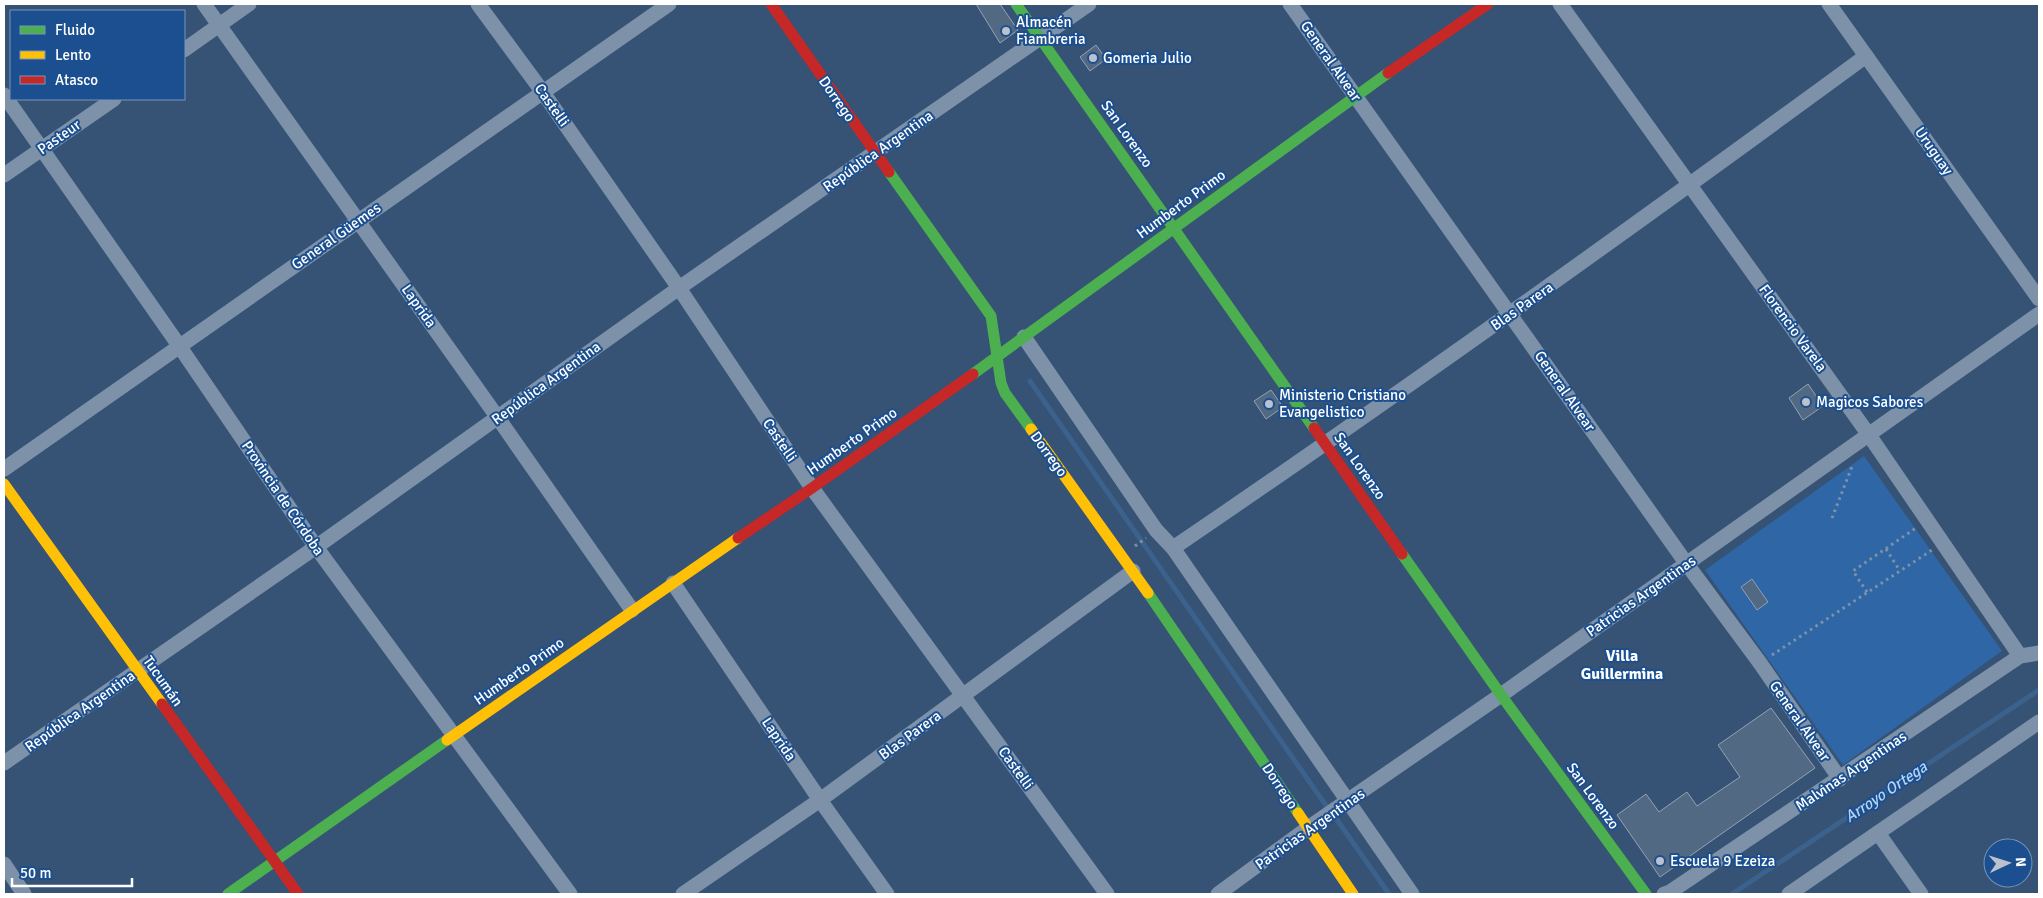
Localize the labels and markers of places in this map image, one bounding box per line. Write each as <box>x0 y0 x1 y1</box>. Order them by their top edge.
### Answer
place label: Almacén Fiambreria <box>1016 13 1086 48</box>
marker: Almacén Fiambreria <box>1000 25 1012 37</box>
place label: Gomeria Julio <box>1103 49 1192 67</box>
marker: Gomeria Julio <box>1087 52 1099 64</box>
place label: Ministerio Cristiano Evangelistico <box>1279 386 1406 421</box>
place label: Magicos Sabores <box>1816 393 1924 411</box>
marker: Magicos Sabores <box>1800 396 1812 408</box>
marker: Ministerio Cristiano Evangelistico <box>1263 398 1275 410</box>
place label: Escuela 9 Ezeiza <box>1670 852 1775 870</box>
marker: Escuela 9 Ezeiza <box>1654 855 1666 867</box>

